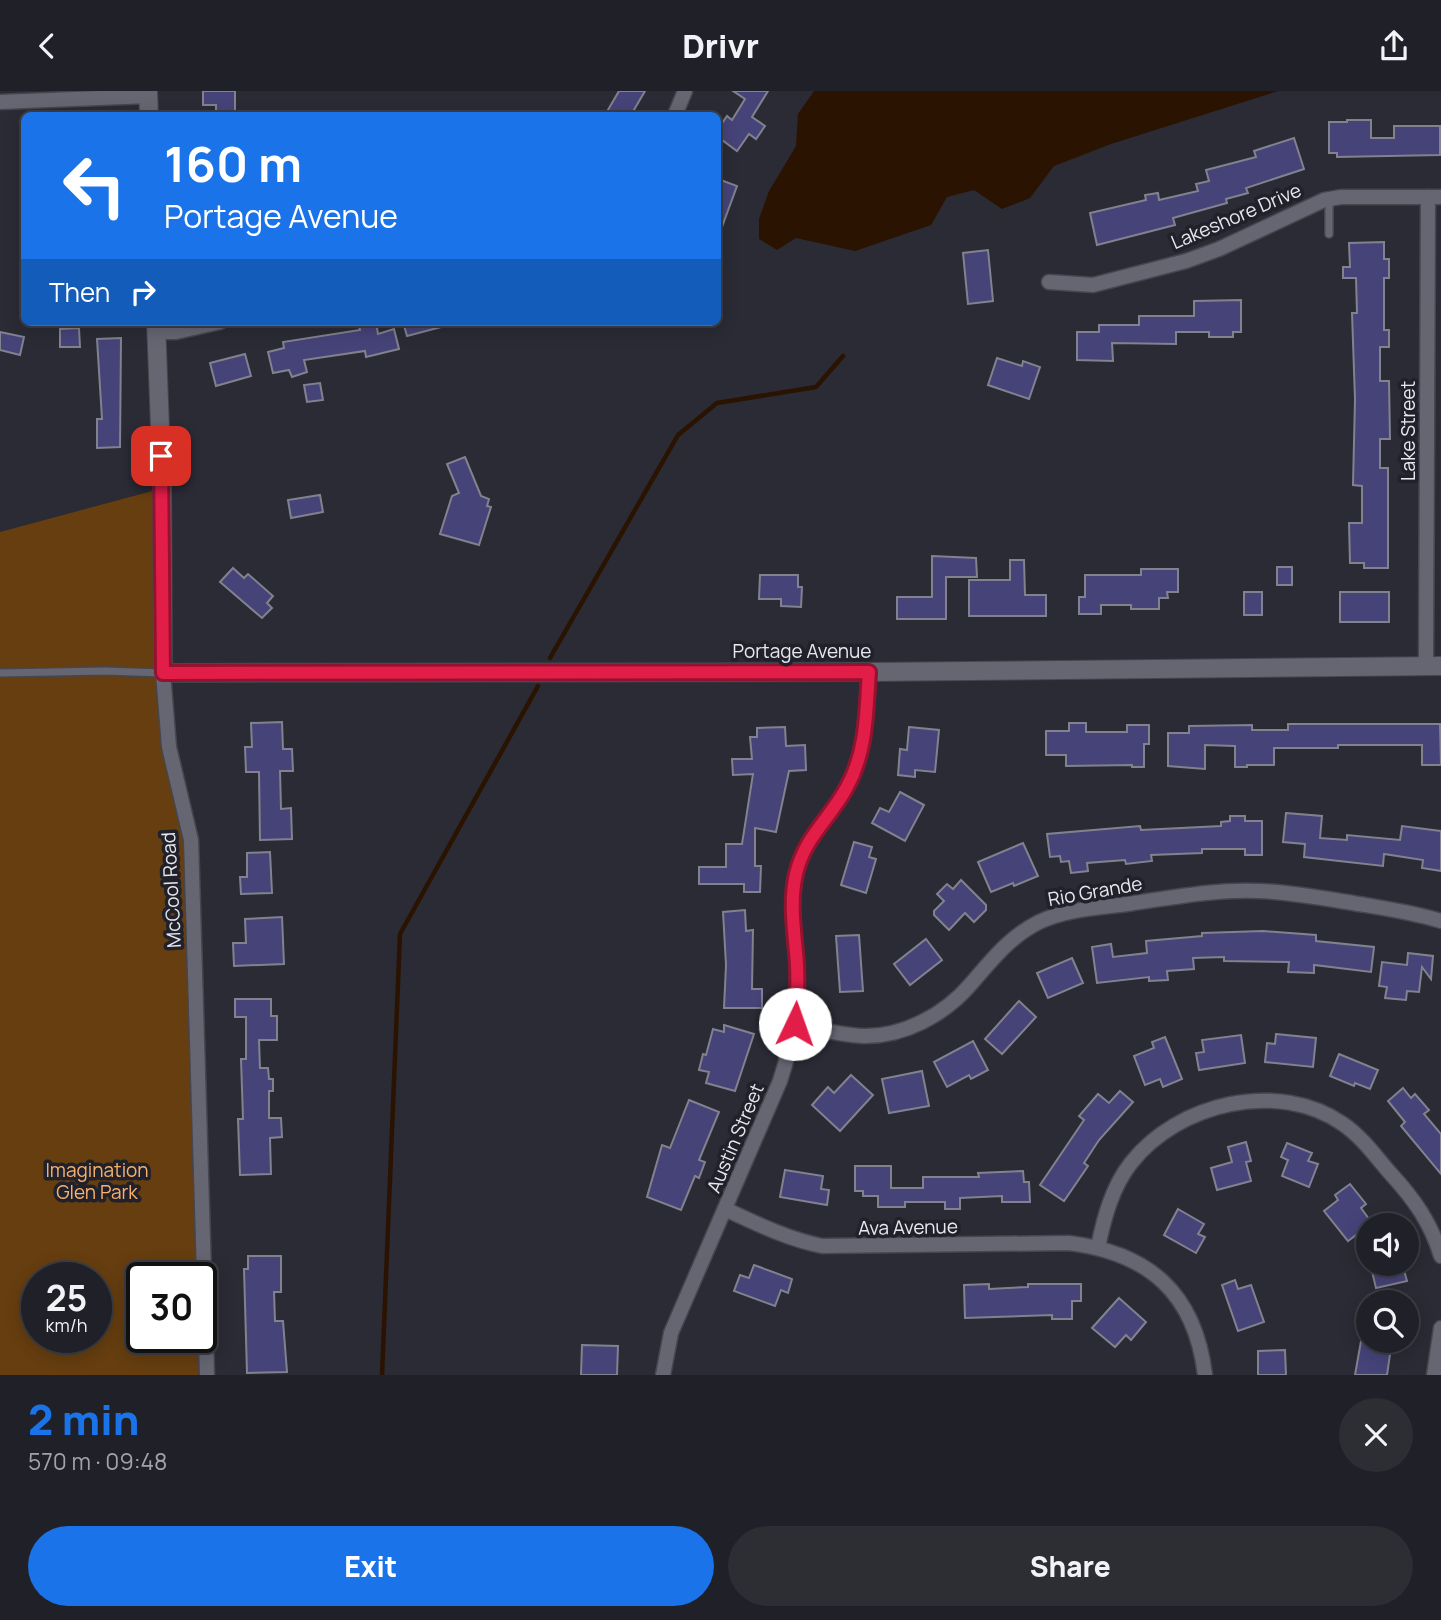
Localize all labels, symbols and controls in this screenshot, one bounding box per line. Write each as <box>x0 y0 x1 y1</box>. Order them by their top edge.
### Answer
text: Drivr <box>682 24 759 68</box>
icon: back <box>28 27 66 65</box>
icon: share <box>1375 27 1413 65</box>
text: 160 m <box>164 130 302 197</box>
icon: left <box>49 140 140 231</box>
street label: Lakeshore Drive <box>1167 177 1305 255</box>
text: Portage Avenue <box>164 194 398 238</box>
icon: right <box>124 273 162 311</box>
text: Then <box>49 274 110 310</box>
street label: Lake Street <box>1395 381 1421 481</box>
pin <box>131 426 191 486</box>
icon: arrive <box>142 437 180 475</box>
street label: Portage Avenue <box>733 638 871 664</box>
street label: McCool Road <box>155 831 187 949</box>
street label: Rio Grande <box>1046 870 1144 912</box>
position arrow <box>758 987 832 1061</box>
street label: Austin Street <box>700 1079 770 1197</box>
park label: Imagination Glen Park <box>45 1157 149 1205</box>
street label: Ava Avenue <box>858 1213 958 1241</box>
map controls <box>1356 1213 1419 1353</box>
button: sound <box>1356 1213 1419 1276</box>
speed limit sign: 30 <box>126 1262 217 1353</box>
text: 25 <box>46 1274 87 1322</box>
button: search <box>1356 1290 1419 1353</box>
text: km/h <box>46 1313 87 1337</box>
text: 2 min <box>28 1390 139 1448</box>
button: close <box>1339 1398 1413 1472</box>
text: 570 m · 09:48 <box>28 1445 167 1477</box>
button: Exit <box>28 1526 714 1606</box>
button: Share <box>728 1526 1413 1606</box>

